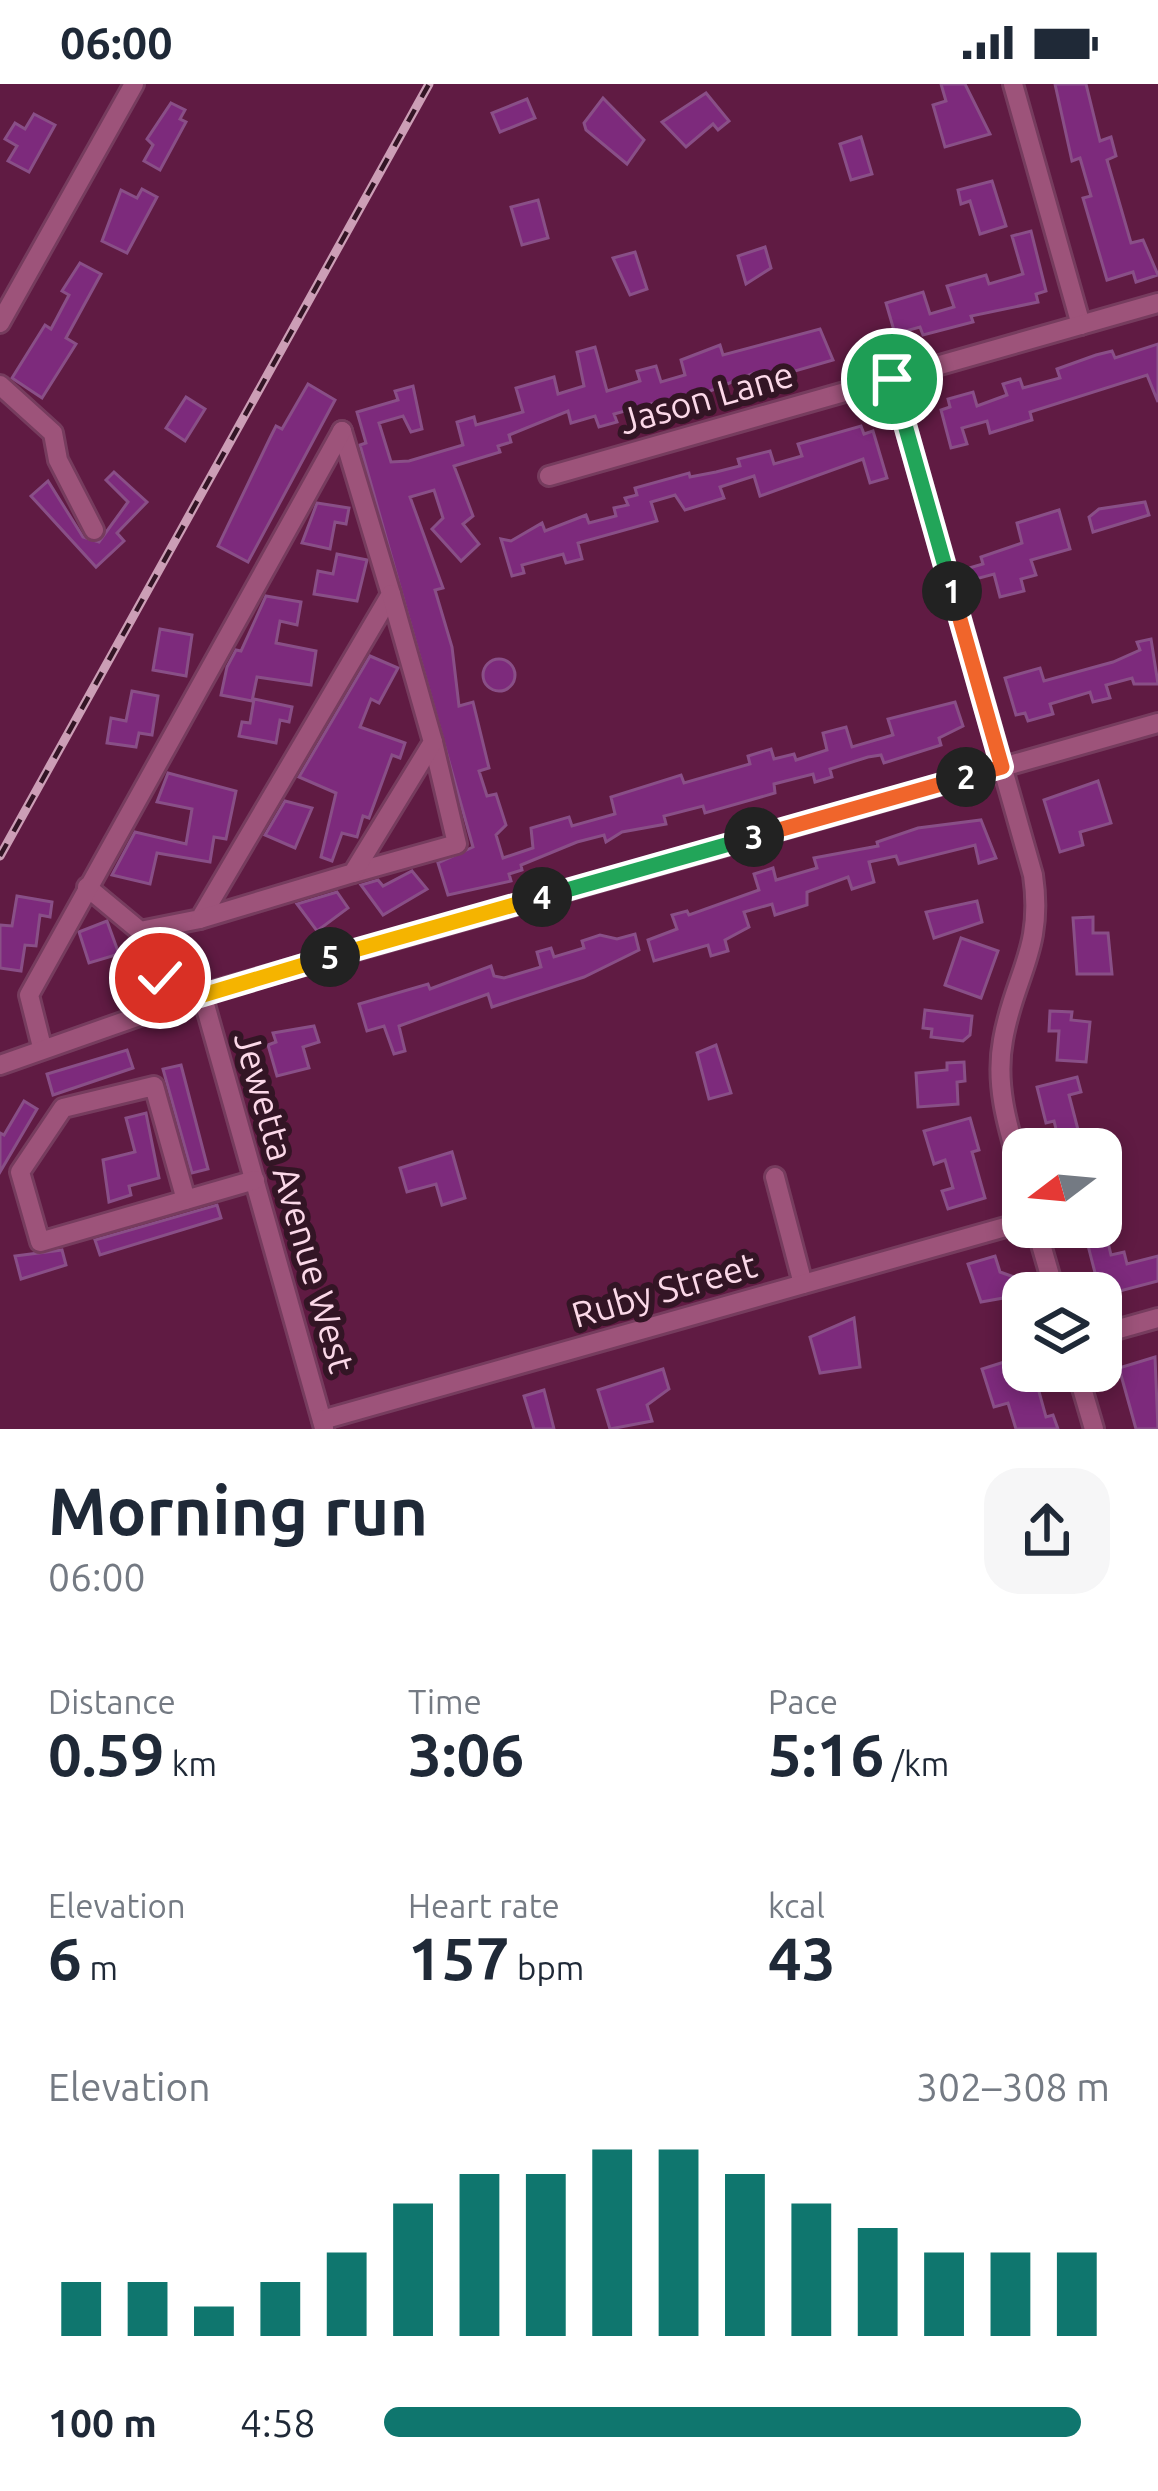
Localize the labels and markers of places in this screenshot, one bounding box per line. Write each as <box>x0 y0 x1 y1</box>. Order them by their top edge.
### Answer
pin <box>841 328 943 430</box>
pin: 1 <box>922 561 982 621</box>
pin: 2 <box>936 747 996 807</box>
pin: 3 <box>724 807 784 867</box>
pin: 4 <box>512 867 572 927</box>
pin <box>109 927 211 1029</box>
pin: 5 <box>300 927 360 987</box>

